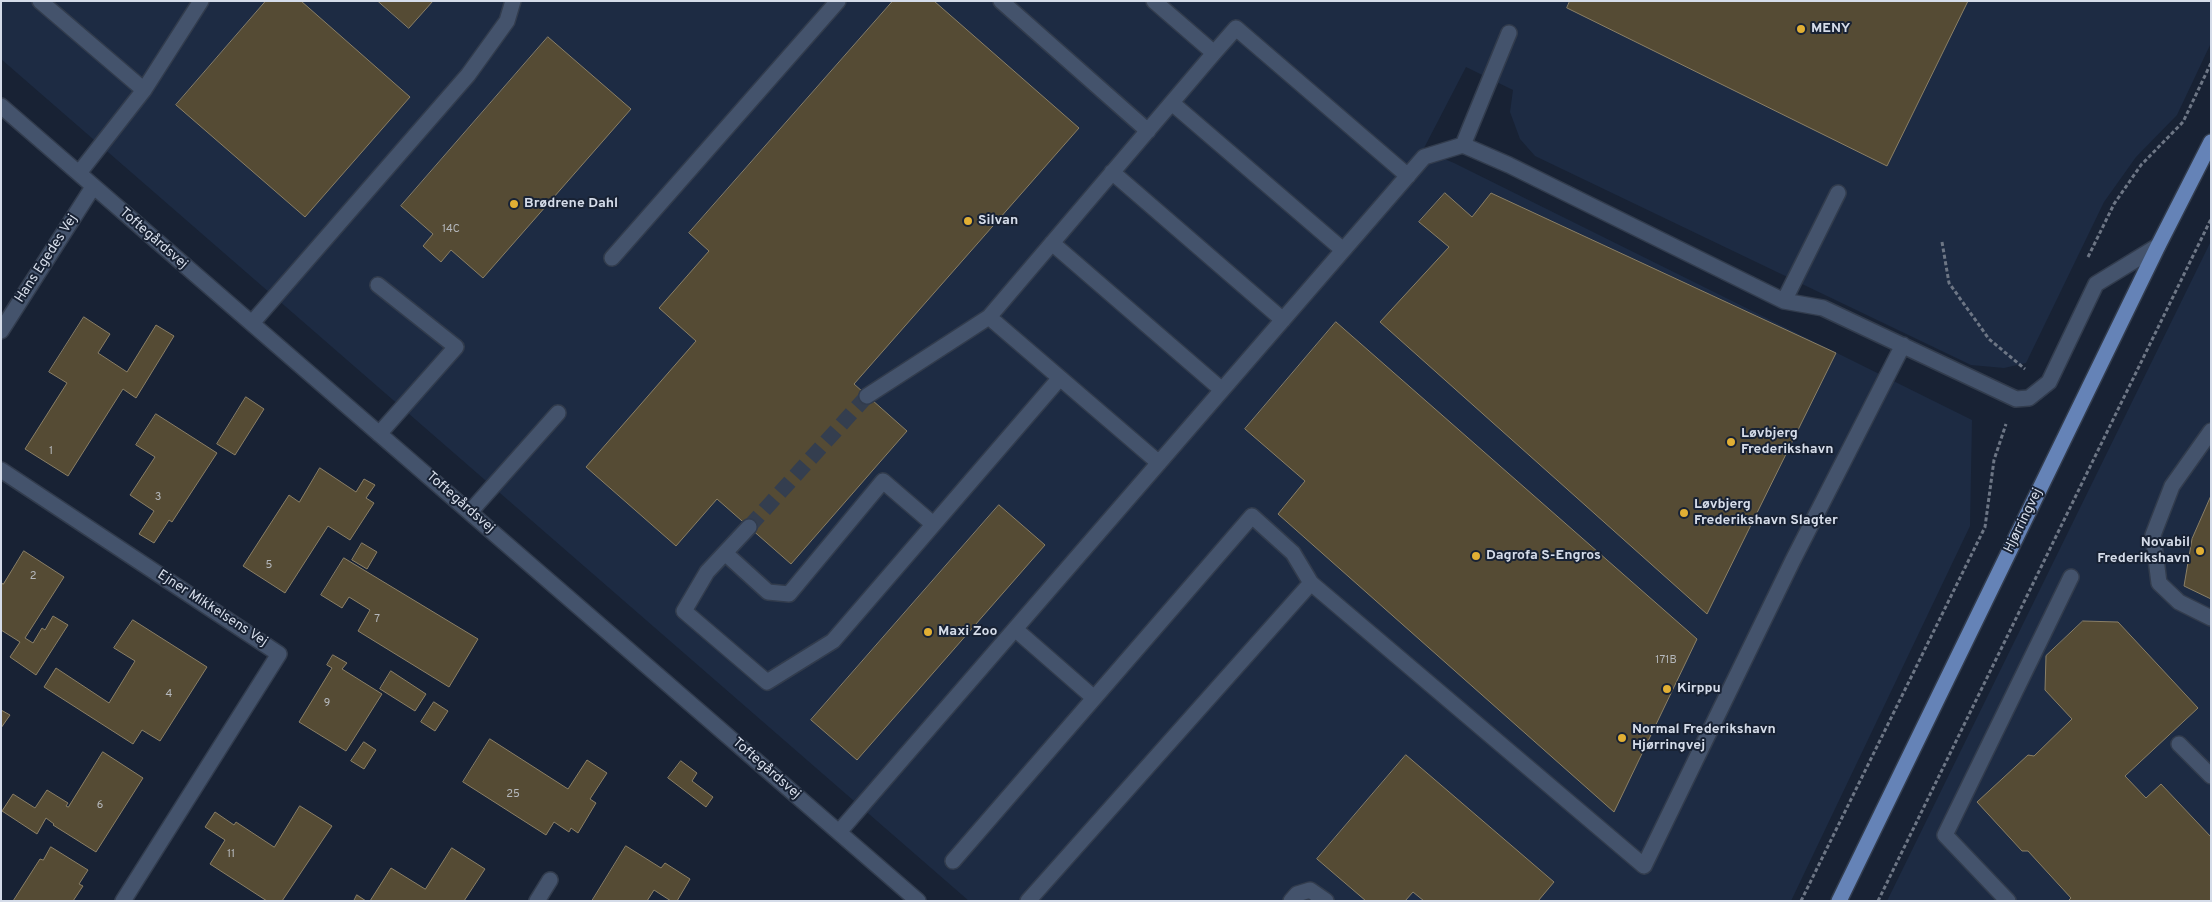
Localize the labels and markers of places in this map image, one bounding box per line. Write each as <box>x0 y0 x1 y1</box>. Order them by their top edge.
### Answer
place label: MENY <box>1811 21 1850 37</box>
marker: MENY <box>1795 23 1807 35</box>
place label: Brødrene Dahl <box>524 196 618 212</box>
marker: Brødrene Dahl <box>508 198 520 210</box>
place label: Silvan <box>978 213 1018 229</box>
marker: Silvan <box>962 215 974 227</box>
place label: Løvbjerg Frederikshavn <box>1741 426 1834 458</box>
marker: Løvbjerg Frederikshavn <box>1725 436 1737 448</box>
place label: Løvbjerg Frederikshavn Slagter <box>1694 497 1838 530</box>
marker: Løvbjerg Frederikshavn Slagter <box>1678 507 1690 519</box>
place label: Novabil Frederikshavn <box>2097 535 2190 568</box>
marker: Novabil Frederikshavn <box>2194 545 2206 557</box>
place label: Dagrofa S-Engros <box>1486 548 1601 564</box>
marker: Dagrofa S-Engros <box>1470 550 1482 562</box>
place label: Maxi Zoo <box>938 624 997 640</box>
marker: Maxi Zoo <box>922 626 934 638</box>
place label: Kirppu <box>1677 681 1721 697</box>
marker: Kirppu <box>1661 683 1673 695</box>
place label: Normal Frederikshavn Hjørringvej <box>1632 722 1776 754</box>
marker: Normal Frederikshavn Hjørringvej <box>1616 732 1628 744</box>

